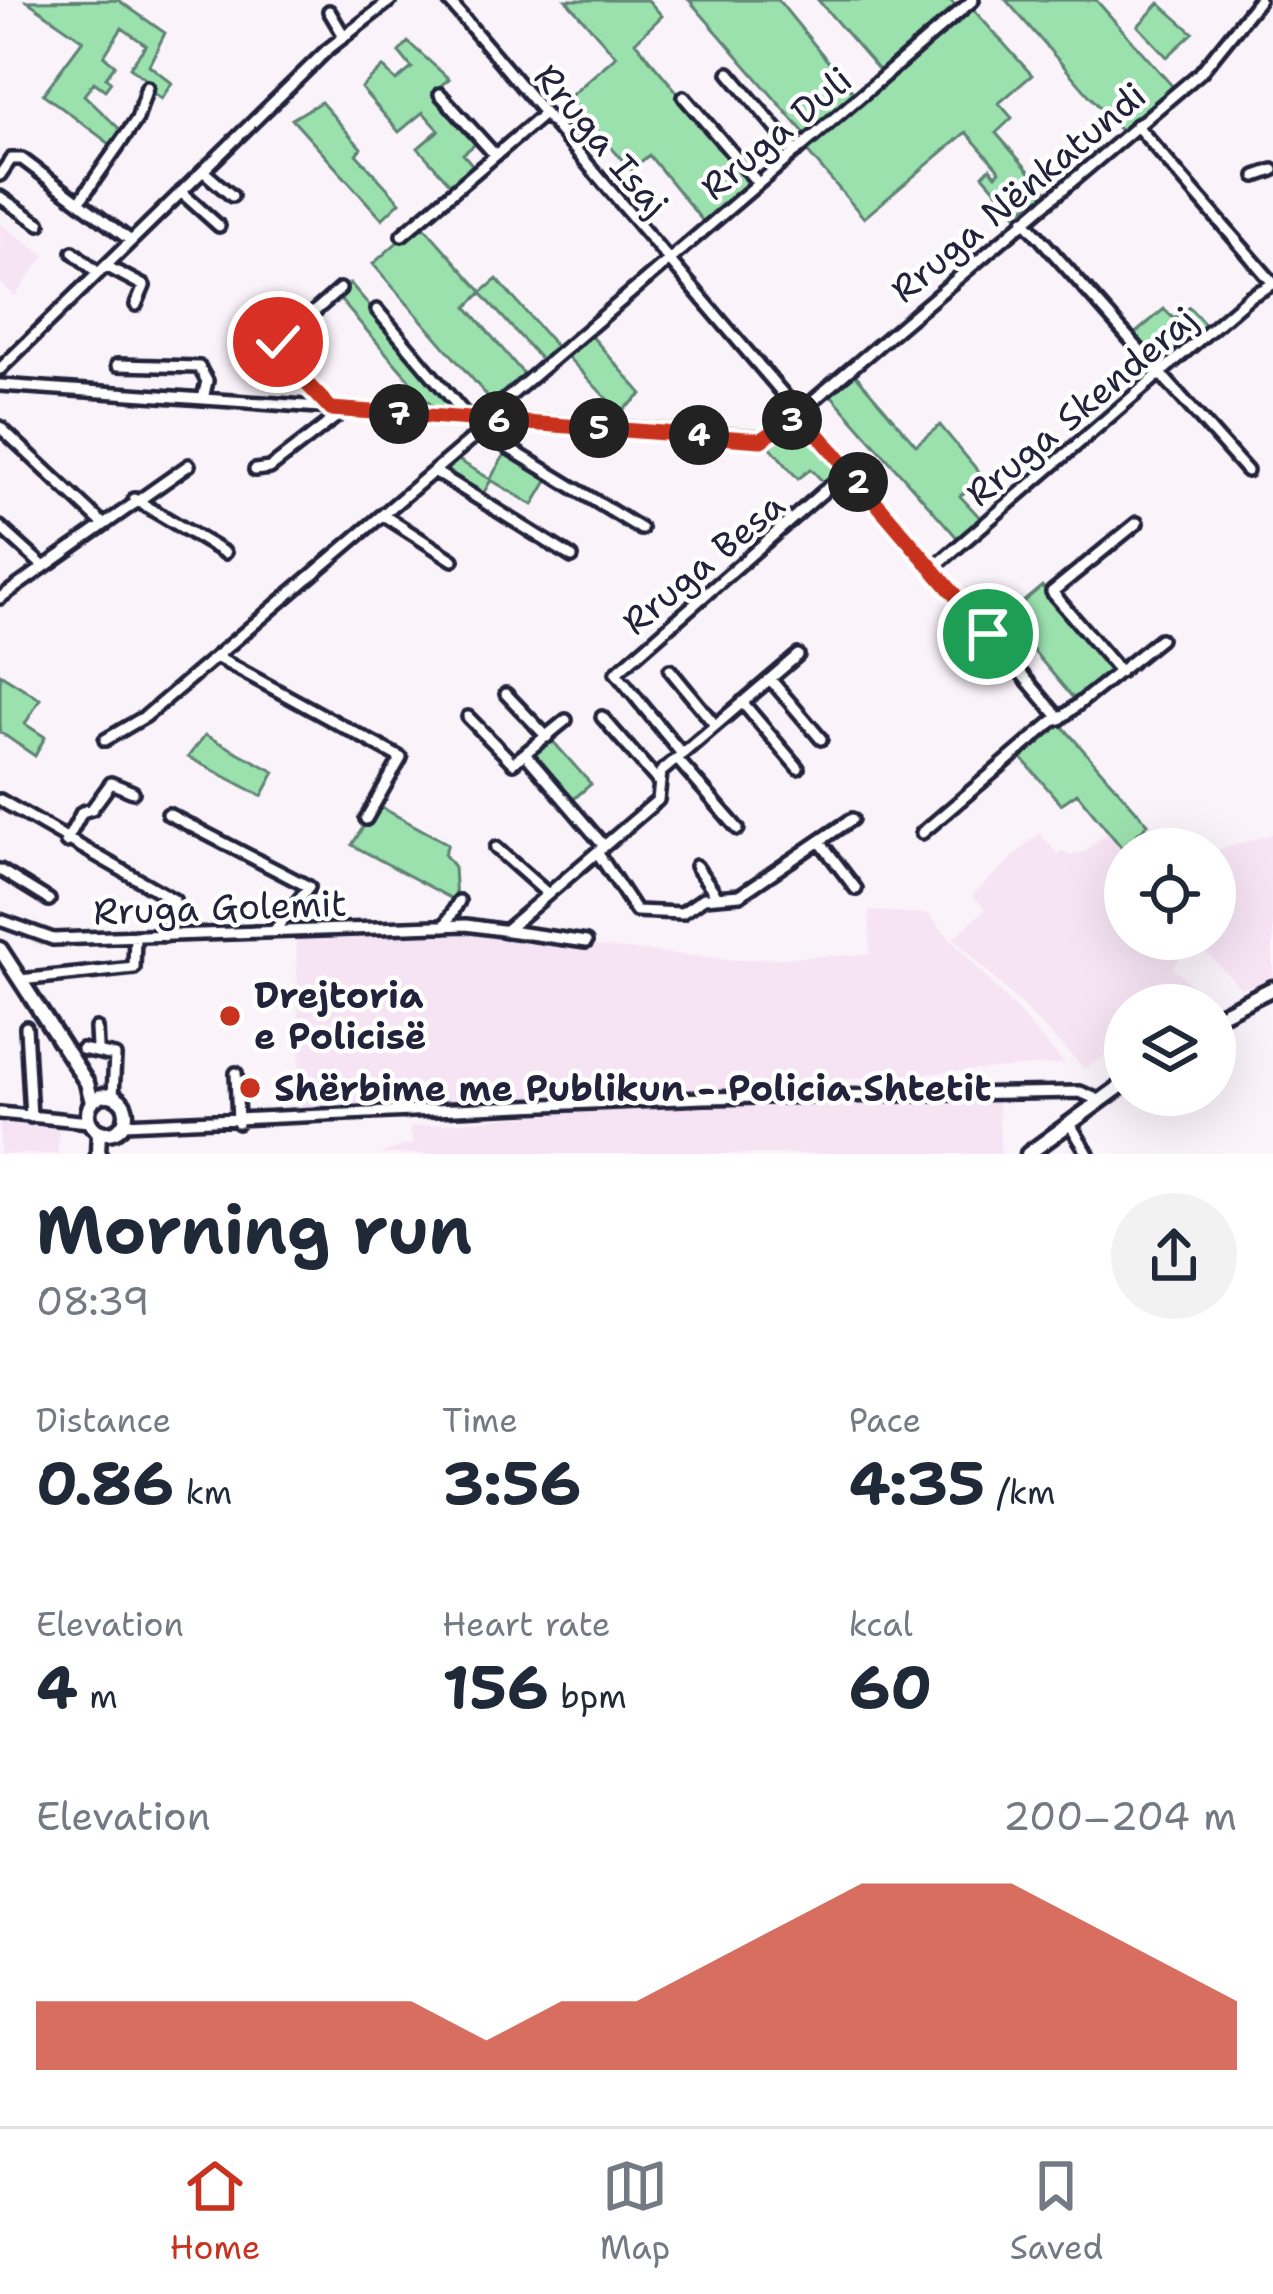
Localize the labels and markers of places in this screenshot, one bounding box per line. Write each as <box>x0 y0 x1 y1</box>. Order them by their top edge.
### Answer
pin <box>227 291 329 393</box>
pin: 7 <box>369 384 429 444</box>
pin: 3 <box>762 390 822 450</box>
pin: 6 <box>469 391 529 451</box>
pin: 5 <box>569 398 629 458</box>
pin: 4 <box>669 405 729 465</box>
pin: 2 <box>828 452 888 512</box>
pin <box>937 583 1039 685</box>
place label: Drejtoria e Policisë <box>254 971 426 1061</box>
marker: Drejtoria e Policisë <box>217 1003 243 1029</box>
place label: Shërbime me Publikun - Policia Shtetit <box>274 1064 992 1113</box>
marker: Shërbime me Publikun - Policia Shtetit <box>237 1075 263 1101</box>

